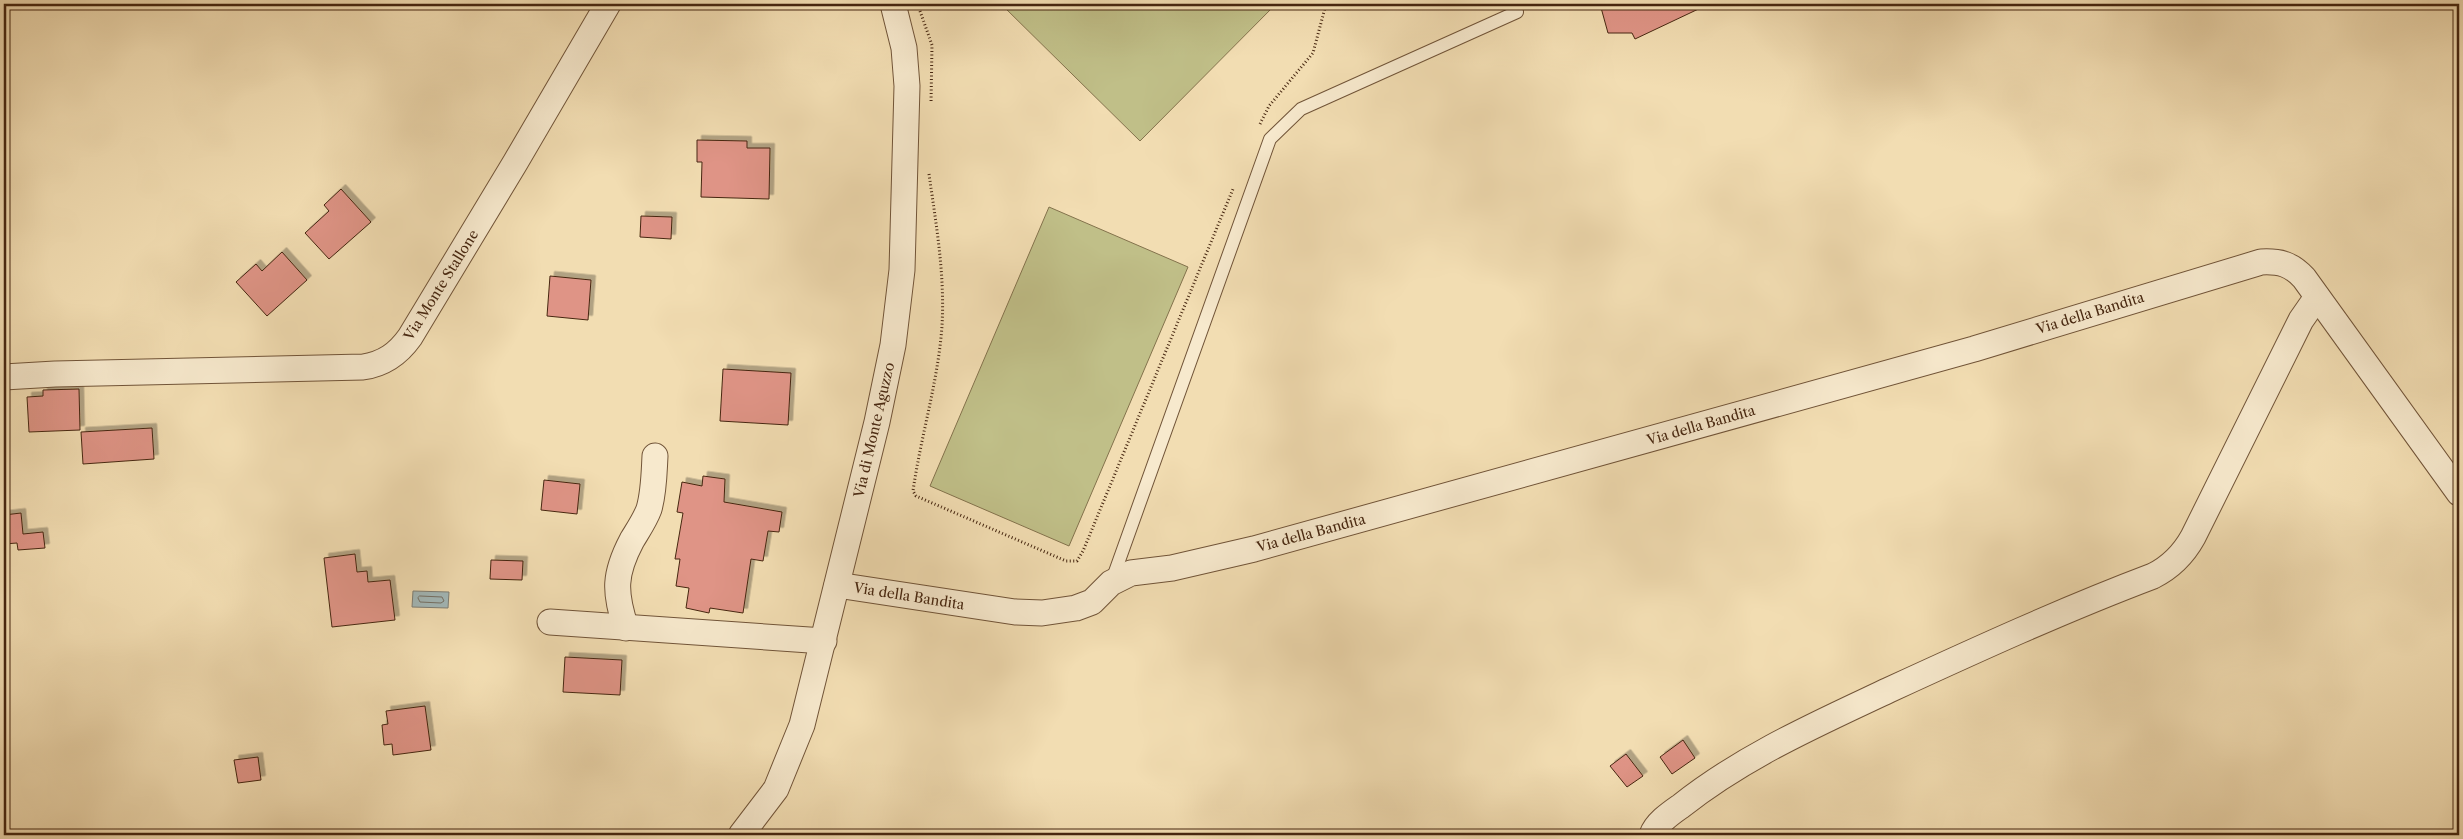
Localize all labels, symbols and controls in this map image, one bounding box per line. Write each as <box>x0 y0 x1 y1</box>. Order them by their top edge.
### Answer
street label: Via Monte Stallone <box>399 226 482 345</box>
street label: Via della Bandita <box>2033 288 2147 338</box>
street label: Via di Monte Aguzzo <box>849 361 898 500</box>
street label: Via della Bandita <box>1644 401 1758 449</box>
street label: Via della Bandita <box>1254 510 1368 556</box>
street label: Via della Bandita <box>851 578 966 614</box>

